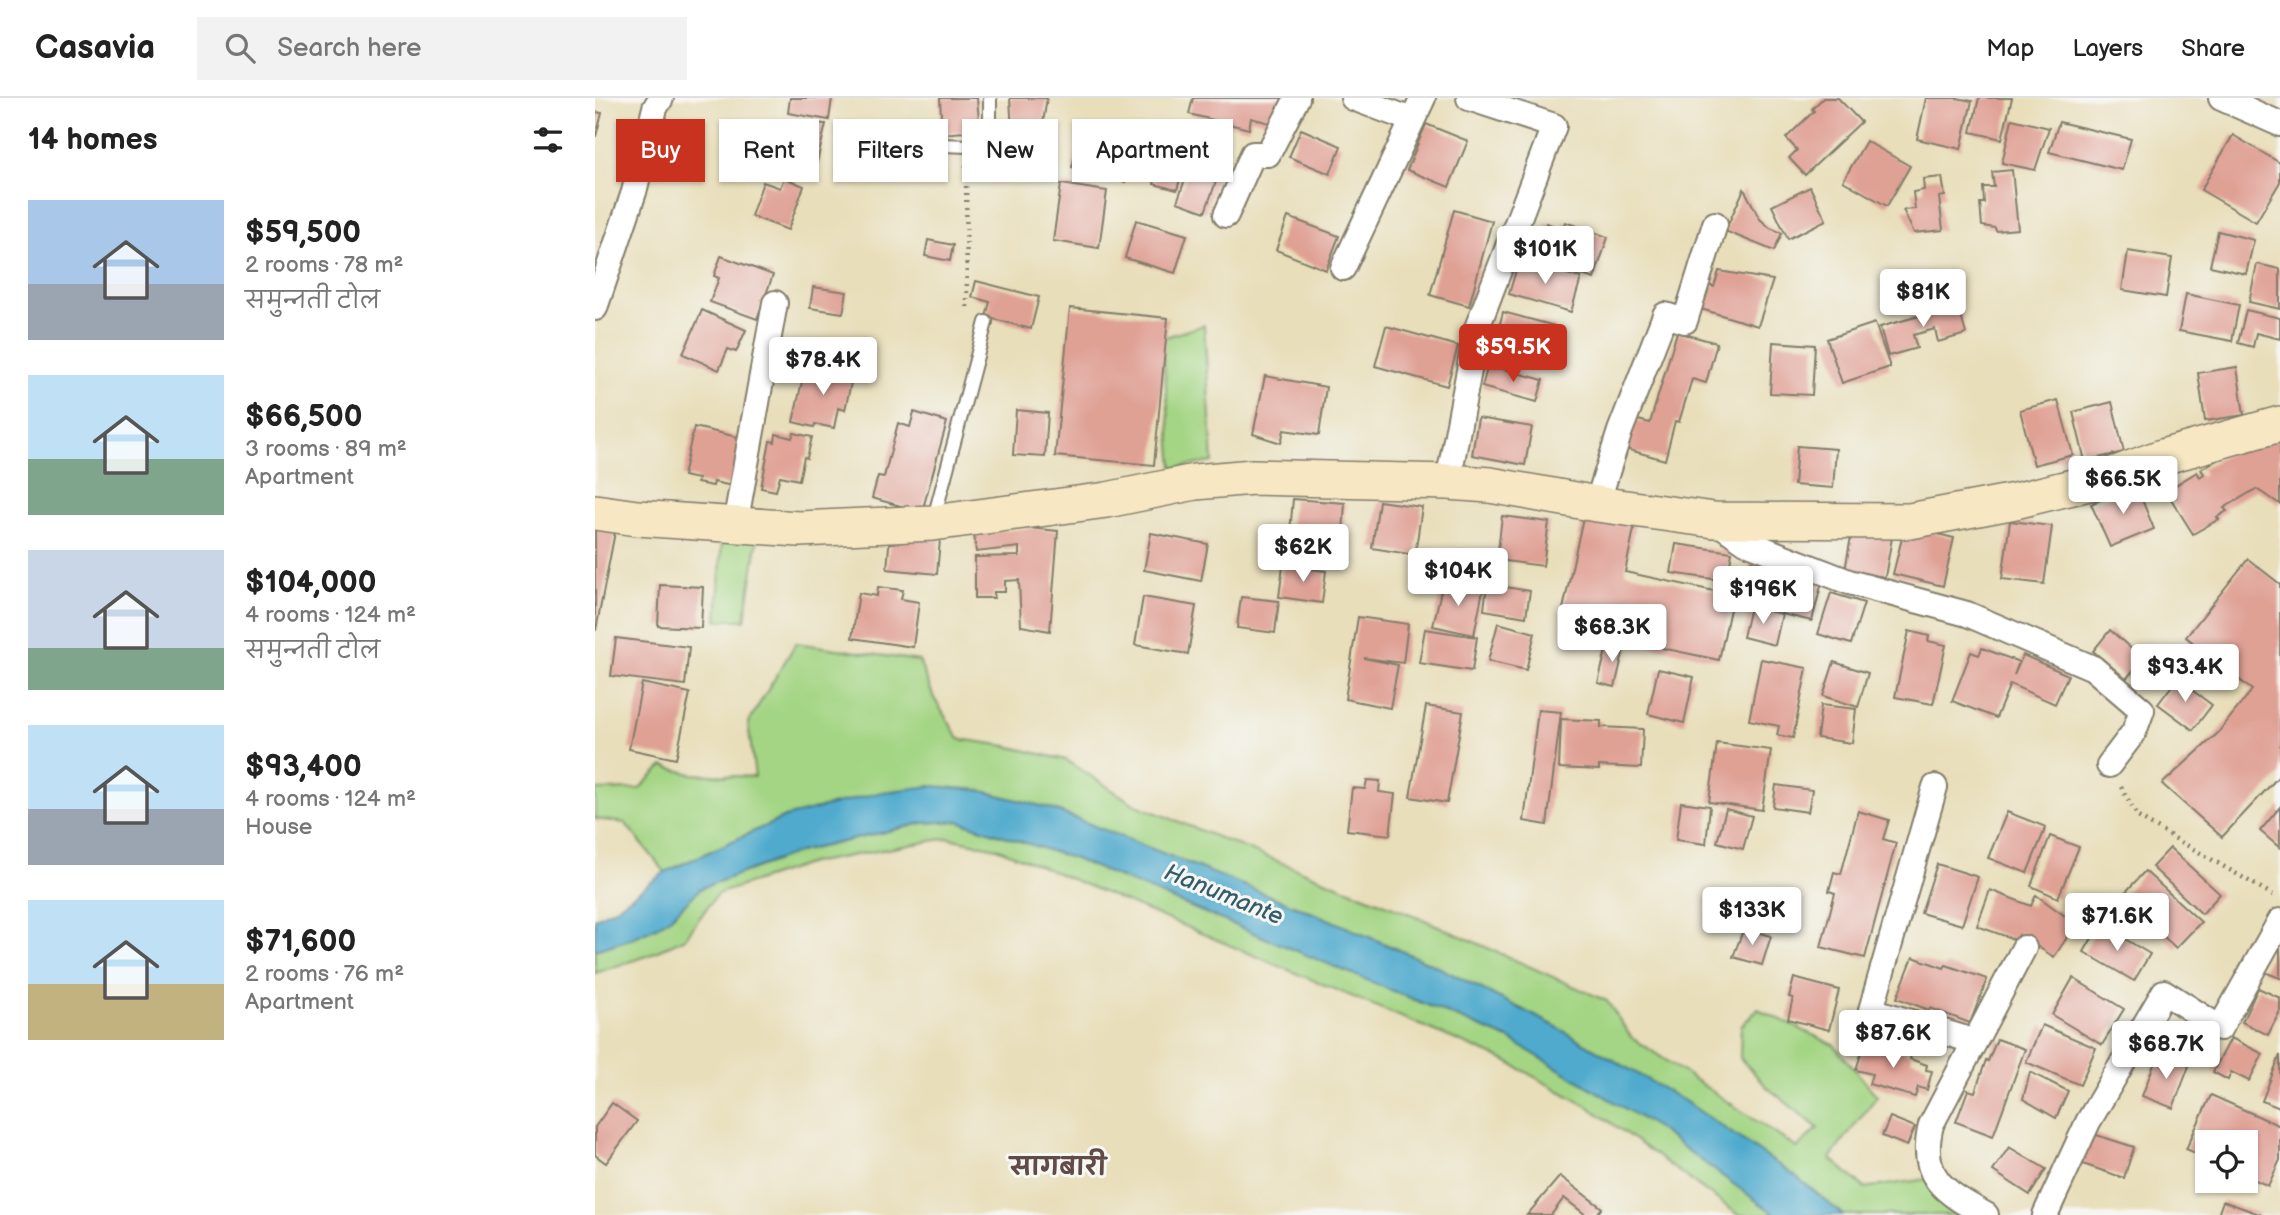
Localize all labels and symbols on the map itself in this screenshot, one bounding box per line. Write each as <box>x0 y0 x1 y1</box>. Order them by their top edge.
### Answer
pin: $101K <box>1496 226 1594 286</box>
pin: $81K <box>1882 270 1964 329</box>
pin: $59.5K <box>1456 324 1570 384</box>
pin: $78.4K <box>766 338 880 397</box>
pin: $66.5K <box>2066 456 2180 516</box>
pin: $62K <box>1262 524 1344 584</box>
pin: $104K <box>1409 548 1507 608</box>
pin: $196K <box>1714 566 1812 626</box>
pin: $68.3K <box>1555 604 1669 664</box>
pin: $93.4K <box>2128 644 2242 704</box>
water label: Hanumante <box>1160 858 1287 931</box>
pin: $133K <box>1703 888 1801 947</box>
pin: $71.6K <box>2060 894 2174 953</box>
pin: $87.6K <box>1836 1010 1950 1070</box>
pin: $68.7K <box>2109 1021 2223 1081</box>
district label: सागबारी <box>1008 1148 1109 1182</box>

